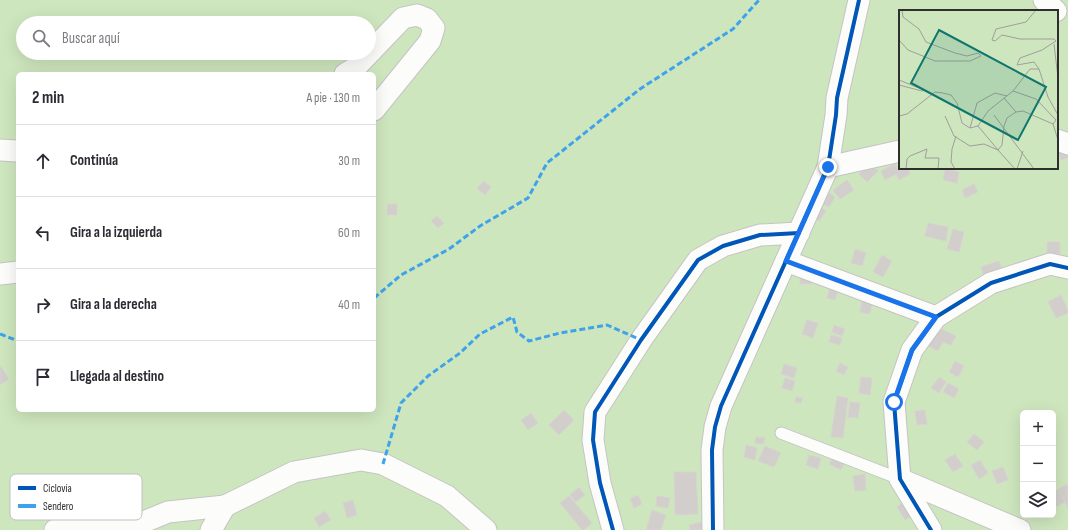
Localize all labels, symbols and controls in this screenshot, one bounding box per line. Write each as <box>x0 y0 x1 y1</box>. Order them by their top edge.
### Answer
inset map <box>899 10 1058 169</box>
search box <box>16 16 376 60</box>
icon: search <box>30 27 52 49</box>
text: Buscar aquí <box>62 29 120 48</box>
text: 2 min <box>32 88 64 108</box>
text: A pie · 130 m <box>306 90 360 106</box>
icon: ahead <box>32 150 54 172</box>
text: Continúa <box>70 151 118 170</box>
text: 30 m <box>338 153 360 169</box>
route end <box>819 158 837 176</box>
icon: left <box>32 222 54 244</box>
text: Gira a la izquierda <box>70 223 162 242</box>
text: 60 m <box>338 225 360 241</box>
icon: right <box>32 294 54 316</box>
text: Gira a la derecha <box>70 295 157 314</box>
text: 40 m <box>338 297 360 313</box>
icon: arrive <box>32 366 54 388</box>
text: Llegada al destino <box>70 367 164 386</box>
route start <box>885 393 903 411</box>
map controls <box>1020 410 1056 518</box>
button: + <box>1020 410 1056 446</box>
button: − <box>1020 446 1056 482</box>
legend <box>10 474 142 520</box>
text: Ciclovía <box>43 482 72 495</box>
button: layers <box>1020 482 1056 518</box>
text: Sendero <box>43 500 74 513</box>

